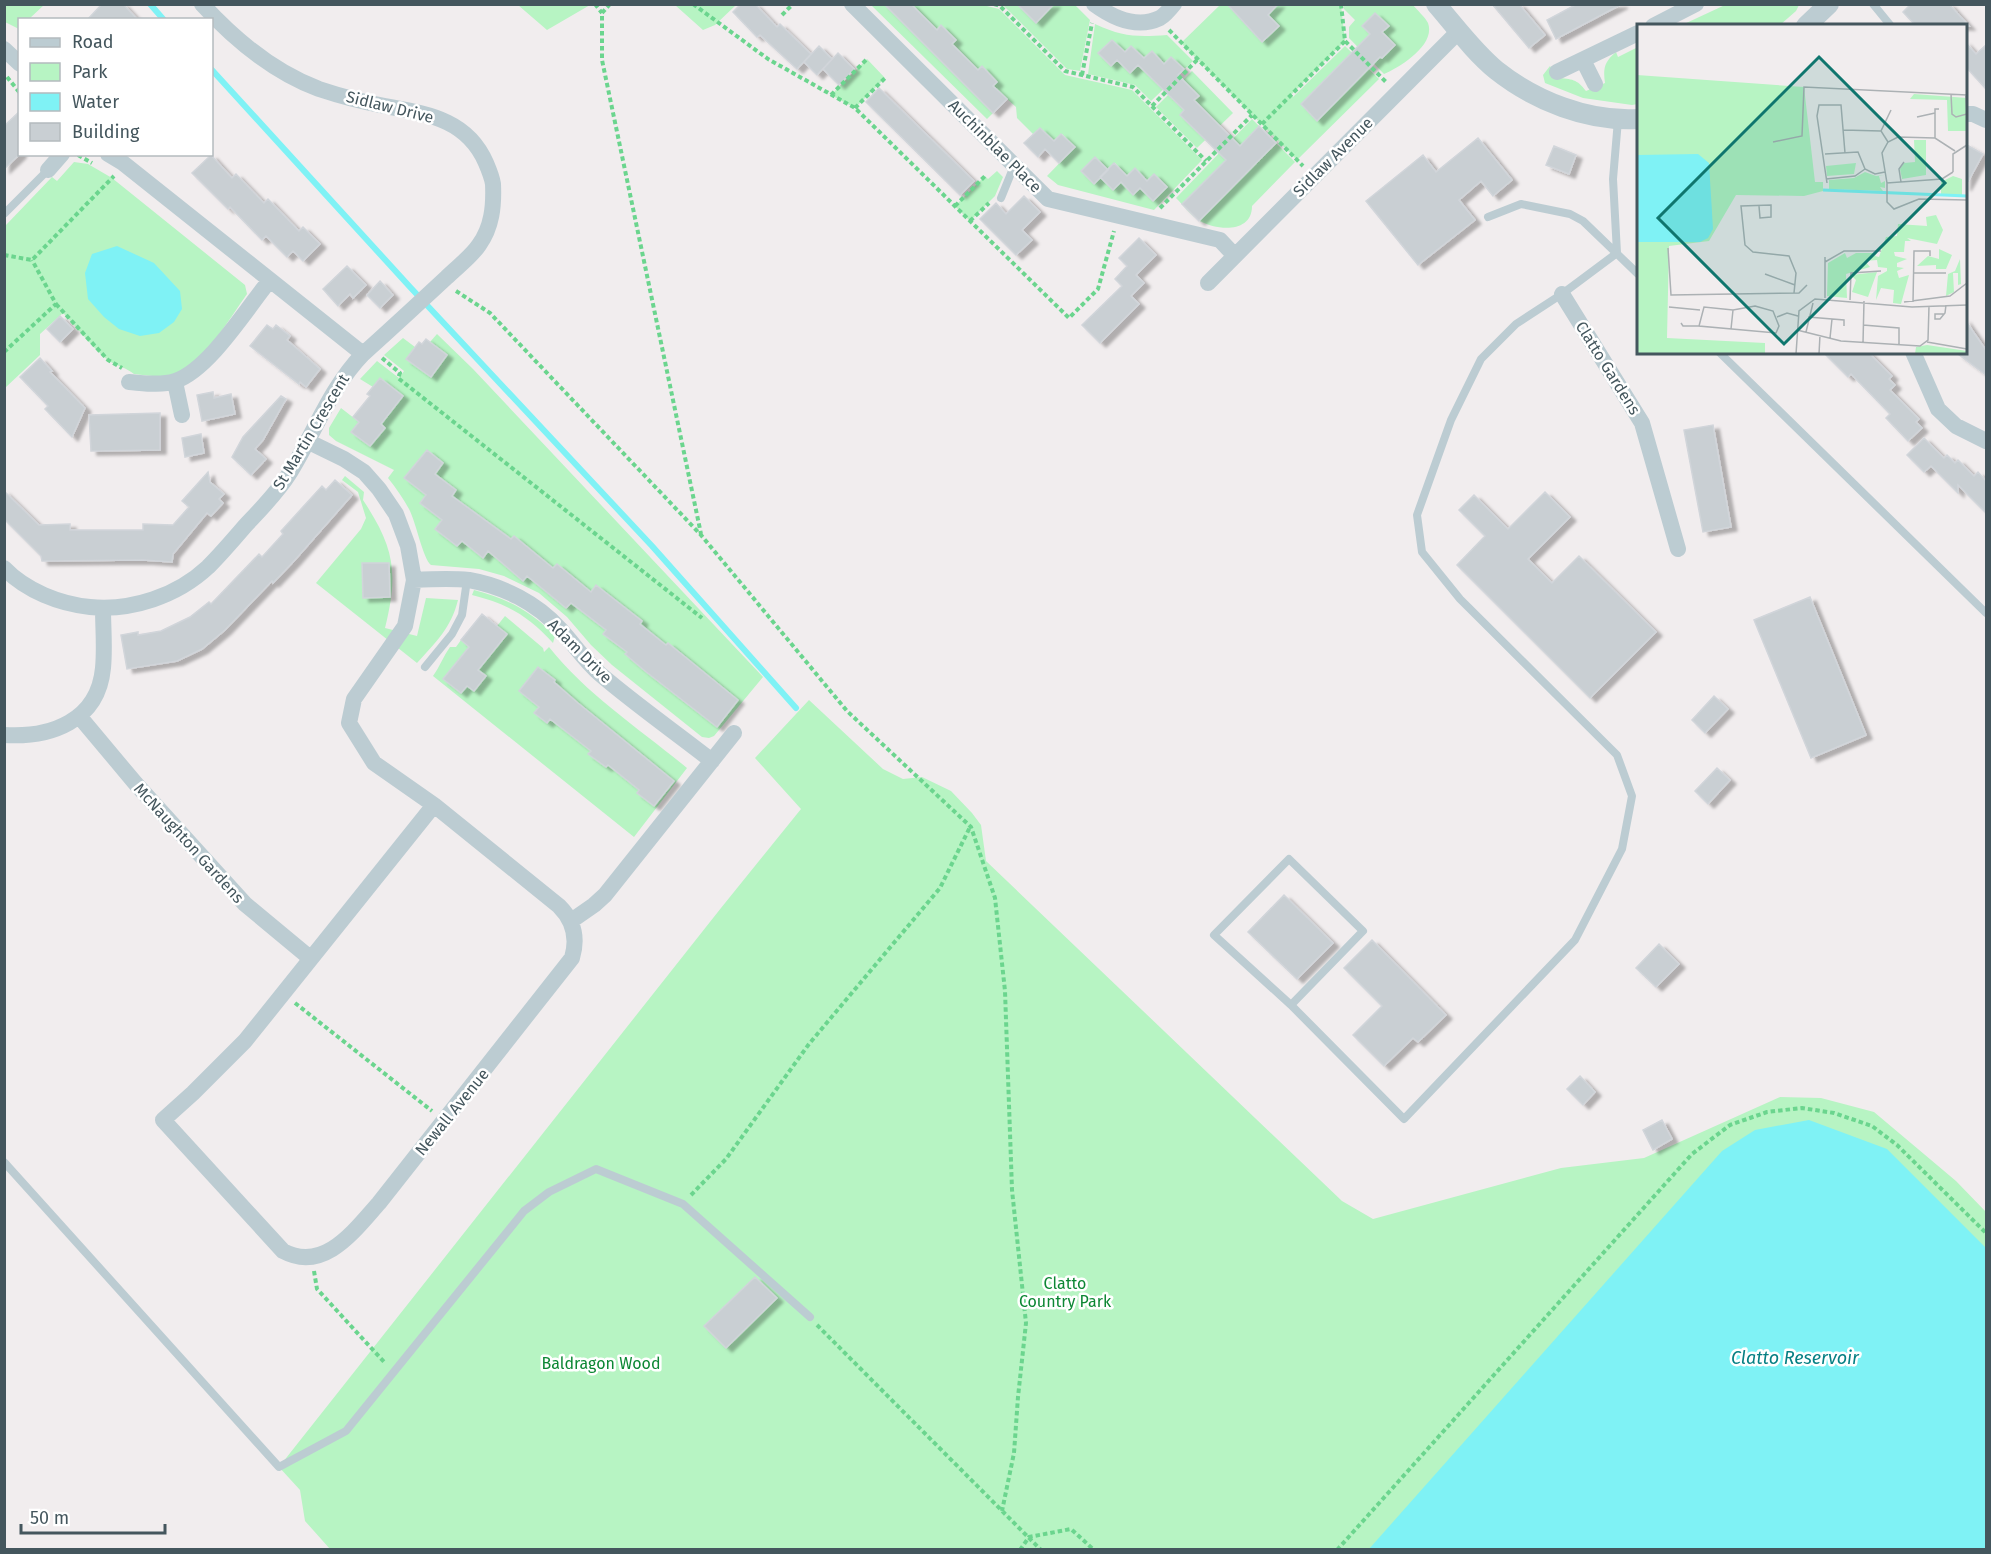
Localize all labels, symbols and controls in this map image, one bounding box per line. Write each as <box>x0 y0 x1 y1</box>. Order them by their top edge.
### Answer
legend <box>18 18 213 156</box>
inset map <box>1637 24 1967 354</box>
text: Road <box>72 31 114 53</box>
text: Park <box>72 61 108 83</box>
street label: Sidlaw Drive <box>344 87 436 127</box>
text: Water <box>72 91 119 113</box>
street label: Auchinblae Place <box>945 96 1045 196</box>
street label: Sidlaw Avenue <box>1289 113 1377 201</box>
text: Building <box>72 121 140 143</box>
street label: Clatto Gardens <box>1572 318 1644 418</box>
street label: St Martin Crescent <box>269 370 353 493</box>
street label: Adam Drive <box>544 615 616 687</box>
street label: McNaughton Gardens <box>130 779 248 907</box>
street label: Newall Avenue <box>411 1065 493 1159</box>
park label: Clatto Country Park <box>1019 1274 1112 1311</box>
water label: Clatto Reservoir <box>1731 1347 1860 1369</box>
park label: Baldragon Wood <box>542 1354 660 1373</box>
scale bar <box>21 1497 165 1535</box>
text: 50 m <box>30 1507 69 1529</box>

